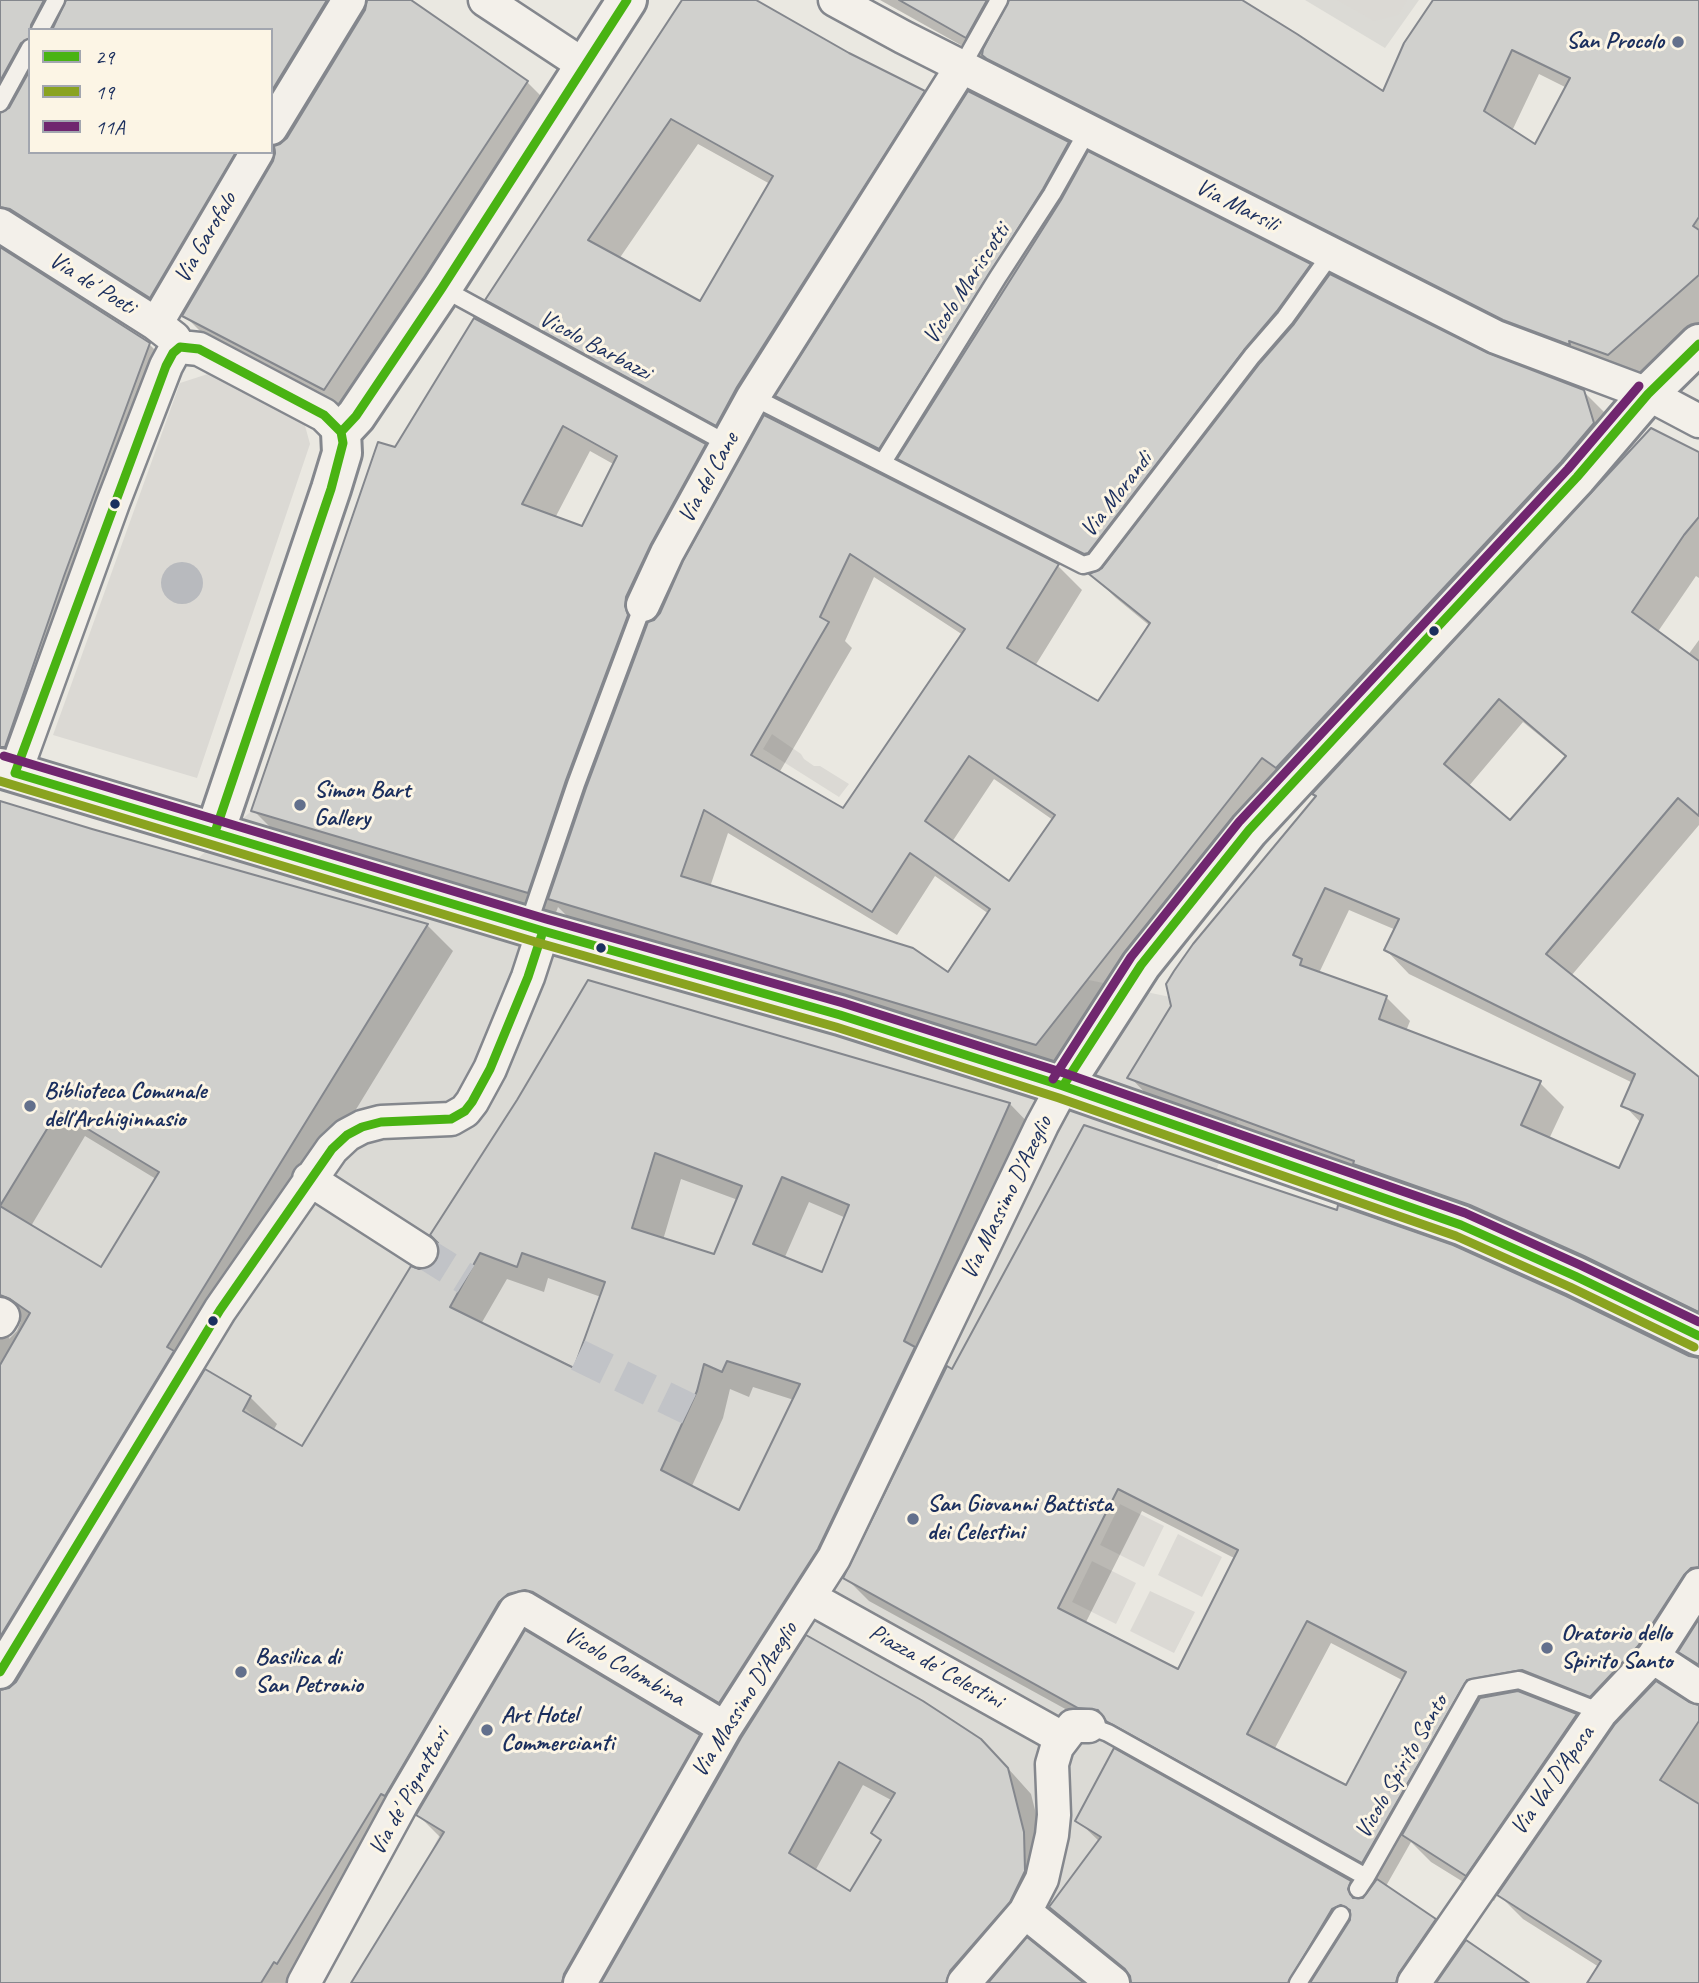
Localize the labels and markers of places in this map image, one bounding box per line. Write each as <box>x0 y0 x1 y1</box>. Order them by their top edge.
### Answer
place label: San Procolo <box>1566 28 1664 56</box>
marker: San Procolo <box>1670 34 1686 50</box>
unlabelled marker <box>108 497 122 511</box>
unlabelled marker <box>1427 624 1441 638</box>
place label: Simon Bart Gallery <box>314 777 410 833</box>
marker: Simon Bart Gallery <box>292 797 308 813</box>
unlabelled marker <box>594 941 608 955</box>
place label: Biblioteca Comunale dell'Archiginnasio <box>44 1078 206 1134</box>
marker: Biblioteca Comunale dell'Archiginnasio <box>22 1098 38 1114</box>
unlabelled marker <box>206 1314 220 1328</box>
place label: San Giovanni Battista dei Celestini <box>927 1491 1112 1547</box>
marker: San Giovanni Battista dei Celestini <box>905 1511 921 1527</box>
place label: Oratorio dello Spirito Santo <box>1561 1620 1672 1676</box>
marker: Oratorio dello Spirito Santo <box>1539 1640 1555 1656</box>
place label: Basilica di San Petronio <box>255 1644 363 1700</box>
marker: Basilica di San Petronio <box>233 1664 249 1680</box>
place label: Art Hotel Commercianti <box>501 1702 614 1758</box>
marker: Art Hotel Commercianti <box>479 1722 495 1738</box>

